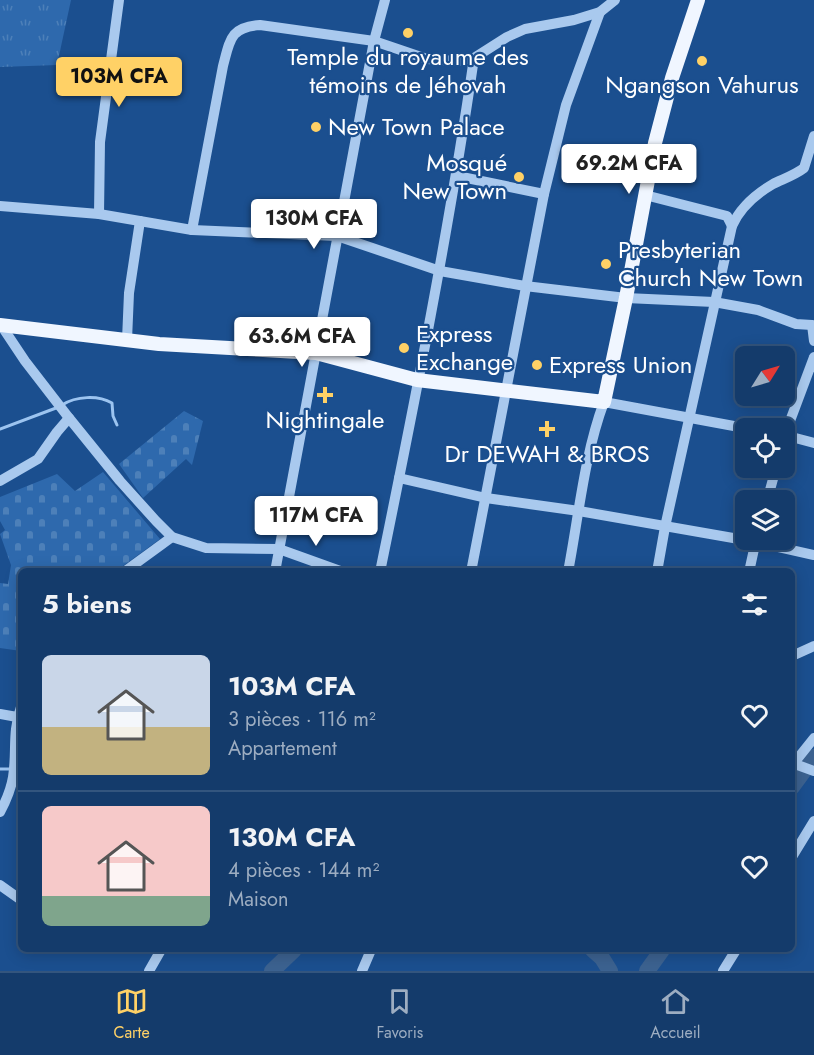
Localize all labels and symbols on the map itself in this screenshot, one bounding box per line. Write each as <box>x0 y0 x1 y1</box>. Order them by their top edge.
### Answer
marker: Temple du royaume des témoins de Jéhovah <box>401 26 415 40</box>
place label: Temple du royaume des témoins de Jéhovah <box>287 39 529 102</box>
marker: Ngangson Vahurus <box>695 54 709 68</box>
pin: 103M CFA <box>57 57 181 108</box>
place label: Ngangson Vahurus <box>605 67 799 102</box>
place label: New Town Palace <box>328 109 505 144</box>
marker: New Town Palace <box>309 120 323 134</box>
pin: 69.2M CFA <box>560 144 698 195</box>
place label: Mosqué New Town <box>402 145 507 208</box>
marker: Mosqué New Town <box>512 170 526 184</box>
pin: 130M CFA <box>252 199 376 250</box>
place label: Presbyterian Church New Town <box>618 232 803 295</box>
marker: Presbyterian Church New Town <box>599 257 613 271</box>
place label: Express Exchange <box>416 316 513 379</box>
pin: 63.6M CFA <box>233 317 371 368</box>
marker: Express Exchange <box>397 341 411 355</box>
north arrow <box>735 346 795 406</box>
place label: Express Union <box>549 347 692 382</box>
marker: Express Union <box>530 358 544 372</box>
marker: Nightingale <box>316 386 334 404</box>
place label: Nightingale <box>266 402 384 437</box>
marker: Dr DEWAH & BROS <box>538 420 556 438</box>
place label: Dr DEWAH & BROS <box>444 436 650 471</box>
pin: 117M CFA <box>254 496 378 547</box>

